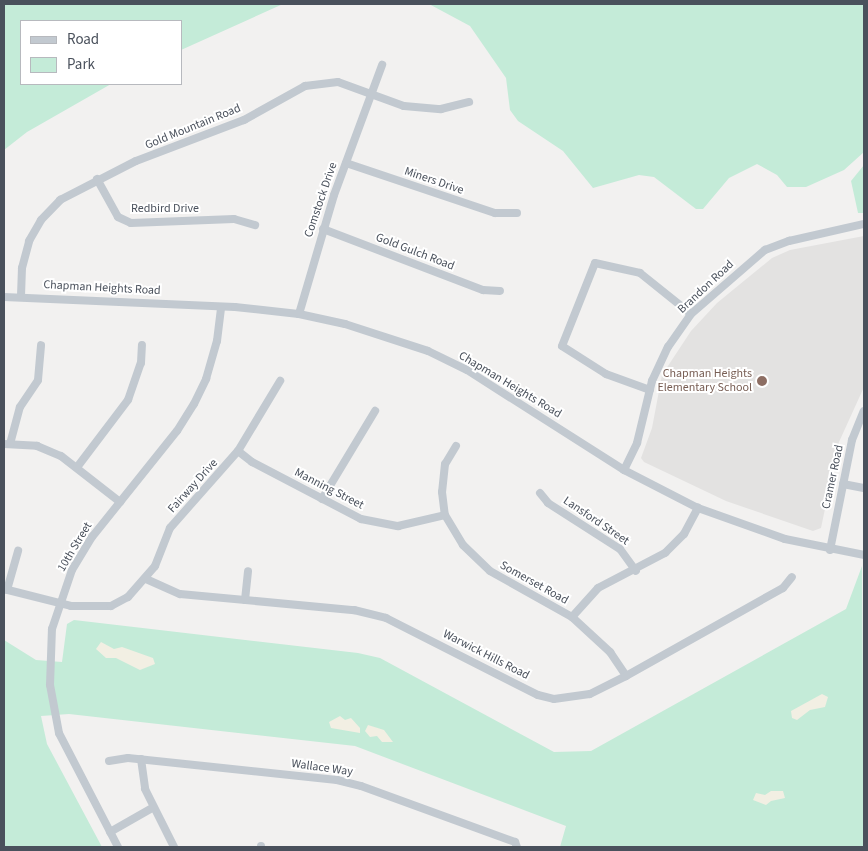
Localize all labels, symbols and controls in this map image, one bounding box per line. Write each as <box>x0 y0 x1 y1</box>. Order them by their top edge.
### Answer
legend <box>20 20 182 85</box>
text: Road <box>67 29 99 50</box>
text: Park <box>67 54 95 75</box>
street label: Gold Mountain Road <box>143 101 243 153</box>
street label: Comstock Drive <box>301 161 341 239</box>
street label: Miners Drive <box>402 164 466 198</box>
street label: Redbird Drive <box>131 202 199 216</box>
street label: Gold Gulch Road <box>374 230 456 274</box>
street label: Brandon Road <box>675 257 737 317</box>
street label: Chapman Heights Road <box>43 278 161 298</box>
street label: Chapman Heights Road <box>456 349 564 421</box>
place label: Chapman Heights Elementary School <box>657 367 752 395</box>
marker: Chapman Heights Elementary School <box>756 375 768 387</box>
street label: Cramer Road <box>819 444 847 510</box>
street label: Fairway Drive <box>165 456 221 516</box>
street label: Manning Street <box>292 465 366 513</box>
street label: Lansford Street <box>560 494 632 548</box>
street label: 10th Street <box>55 520 95 574</box>
street label: Somerset Road <box>497 558 571 608</box>
street label: Warwick Hills Road <box>440 627 532 683</box>
street label: Wallace Way <box>290 757 354 779</box>

